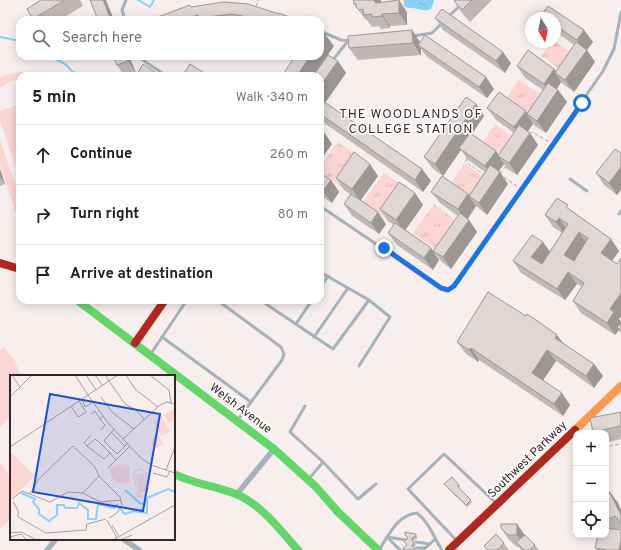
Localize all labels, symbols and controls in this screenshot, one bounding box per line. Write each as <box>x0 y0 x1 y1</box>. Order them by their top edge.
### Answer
north arrow <box>525 12 561 48</box>
search box <box>16 16 324 60</box>
icon: search <box>30 27 52 49</box>
text: Search here <box>62 29 142 48</box>
text: 5 min <box>32 87 76 109</box>
text: Walk · 340 m <box>236 90 308 106</box>
route start <box>573 94 591 112</box>
district label: THE WOODLANDS OF COLLEGE STATION <box>339 107 483 138</box>
icon: ahead <box>32 144 54 166</box>
text: Continue <box>70 145 132 164</box>
text: 260 m <box>270 147 308 163</box>
icon: right <box>32 204 54 226</box>
text: Turn right <box>70 205 139 224</box>
text: 80 m <box>278 207 308 223</box>
route end <box>375 239 393 257</box>
icon: arrive <box>32 264 54 286</box>
text: Arrive at destination <box>70 265 213 284</box>
inset map <box>10 375 175 540</box>
street label: Welsh Avenue <box>206 380 275 438</box>
street label: Southwest Parkway <box>484 418 571 502</box>
map controls <box>573 430 609 538</box>
button: + <box>573 430 609 466</box>
button: − <box>573 466 609 502</box>
button: locate <box>573 502 609 538</box>

